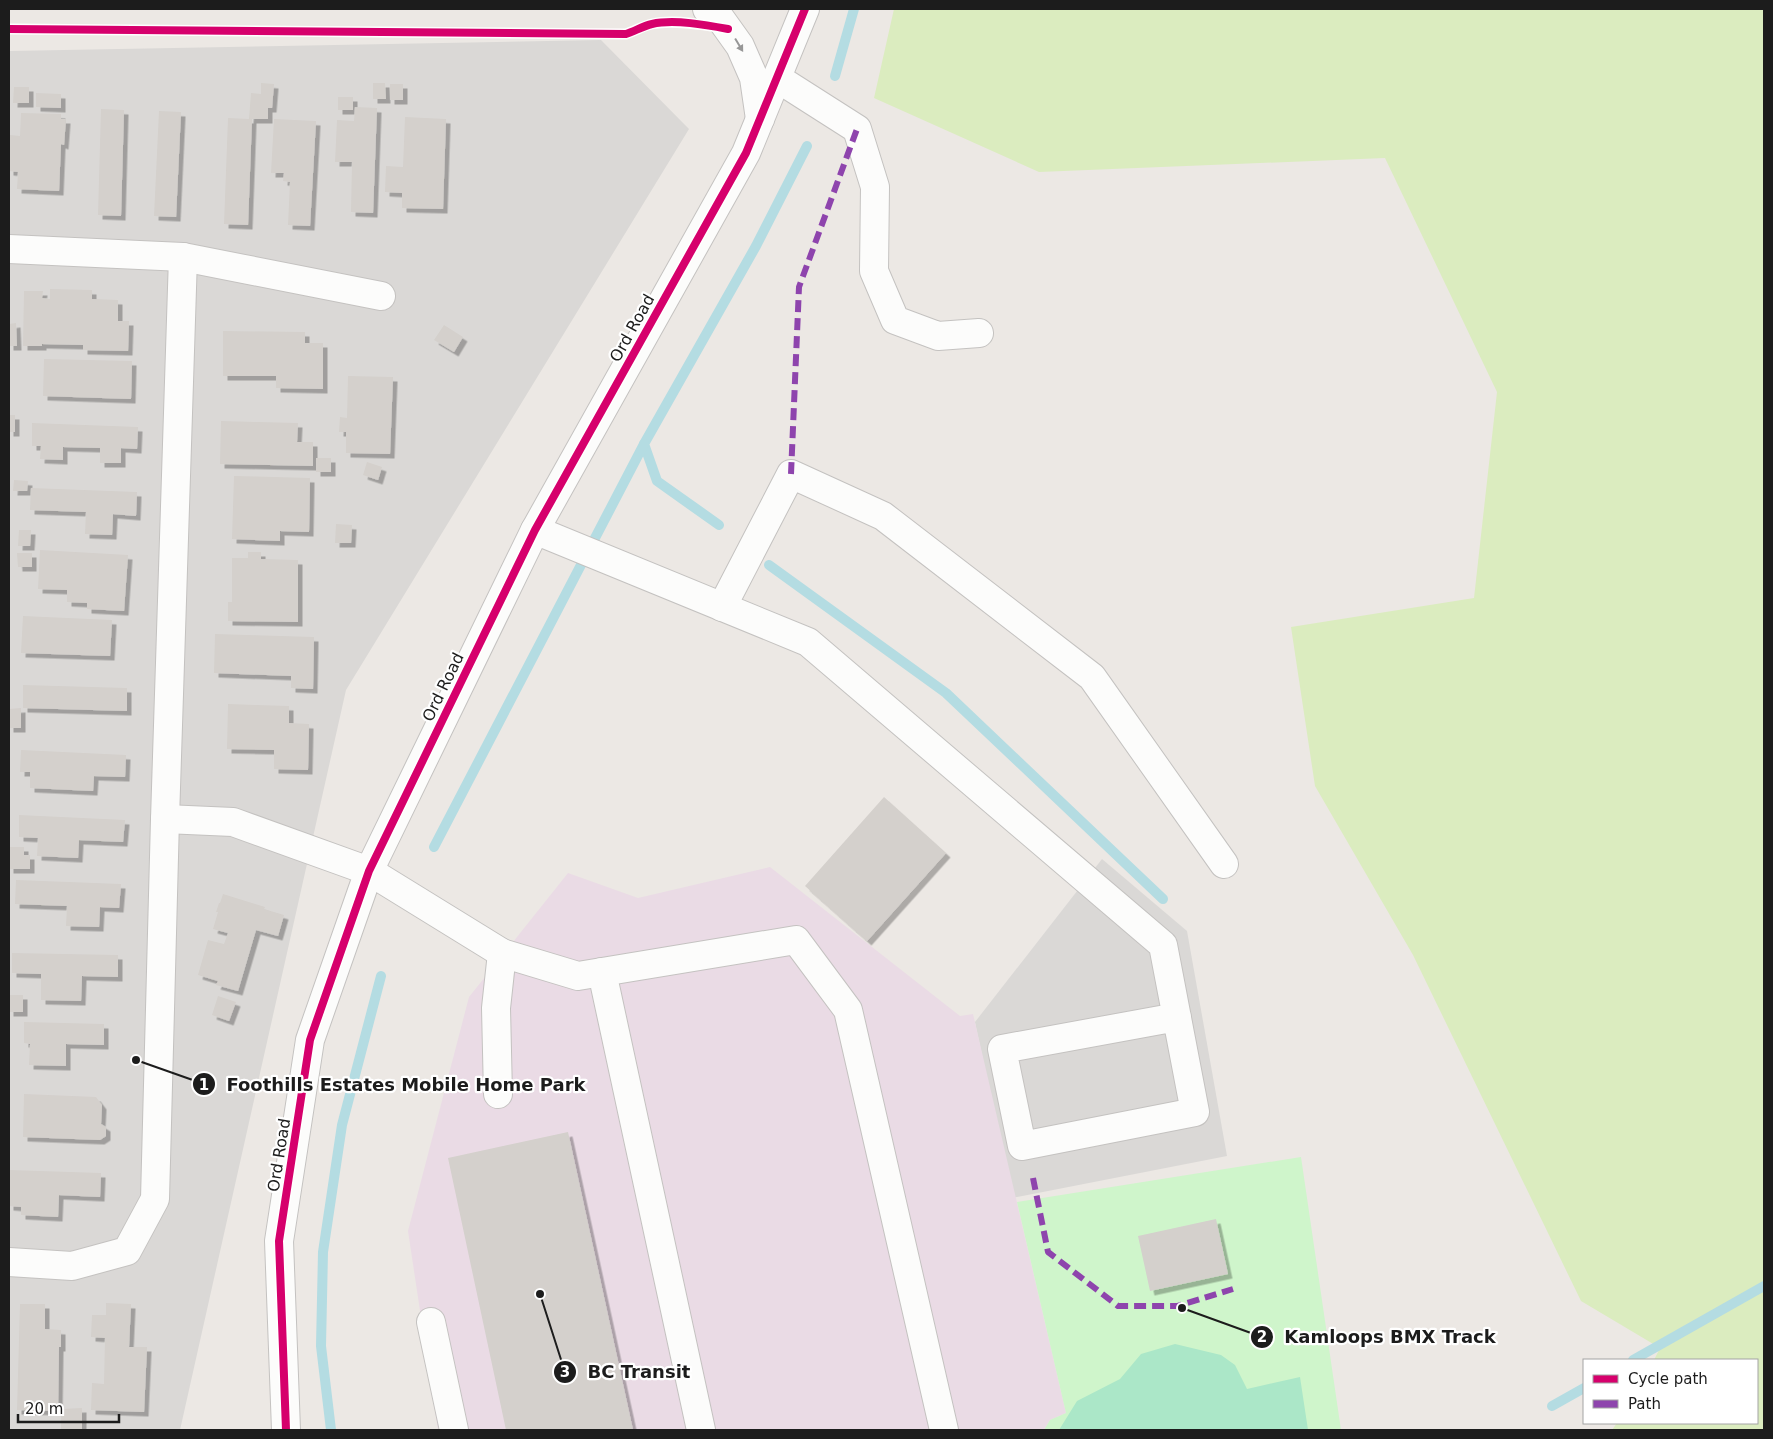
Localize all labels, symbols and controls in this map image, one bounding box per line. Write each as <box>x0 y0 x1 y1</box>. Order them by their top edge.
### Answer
one-way arrow <box>734 38 743 52</box>
street label: Ord Road <box>606 291 658 365</box>
street label: Ord Road <box>418 649 468 725</box>
callout: Foothills Estates Mobile Home Park <box>192 1068 596 1101</box>
text: Foothills Estates Mobile Home Park <box>226 1074 587 1095</box>
text: 1 <box>199 1076 209 1094</box>
street label: Ord Road <box>264 1117 294 1193</box>
callout: Kamloops BMX Track <box>1249 1320 1506 1353</box>
text: Kamloops BMX Track <box>1284 1326 1497 1347</box>
text: 2 <box>1257 1328 1267 1346</box>
callout: BC Transit <box>553 1355 701 1388</box>
legend <box>1583 1359 1758 1424</box>
text: BC Transit <box>588 1361 691 1382</box>
text: 3 <box>560 1363 570 1381</box>
text: Cycle path <box>1628 1370 1708 1388</box>
scale bar <box>18 1392 119 1424</box>
text: Path <box>1628 1395 1661 1413</box>
text: 20 m <box>25 1400 63 1418</box>

